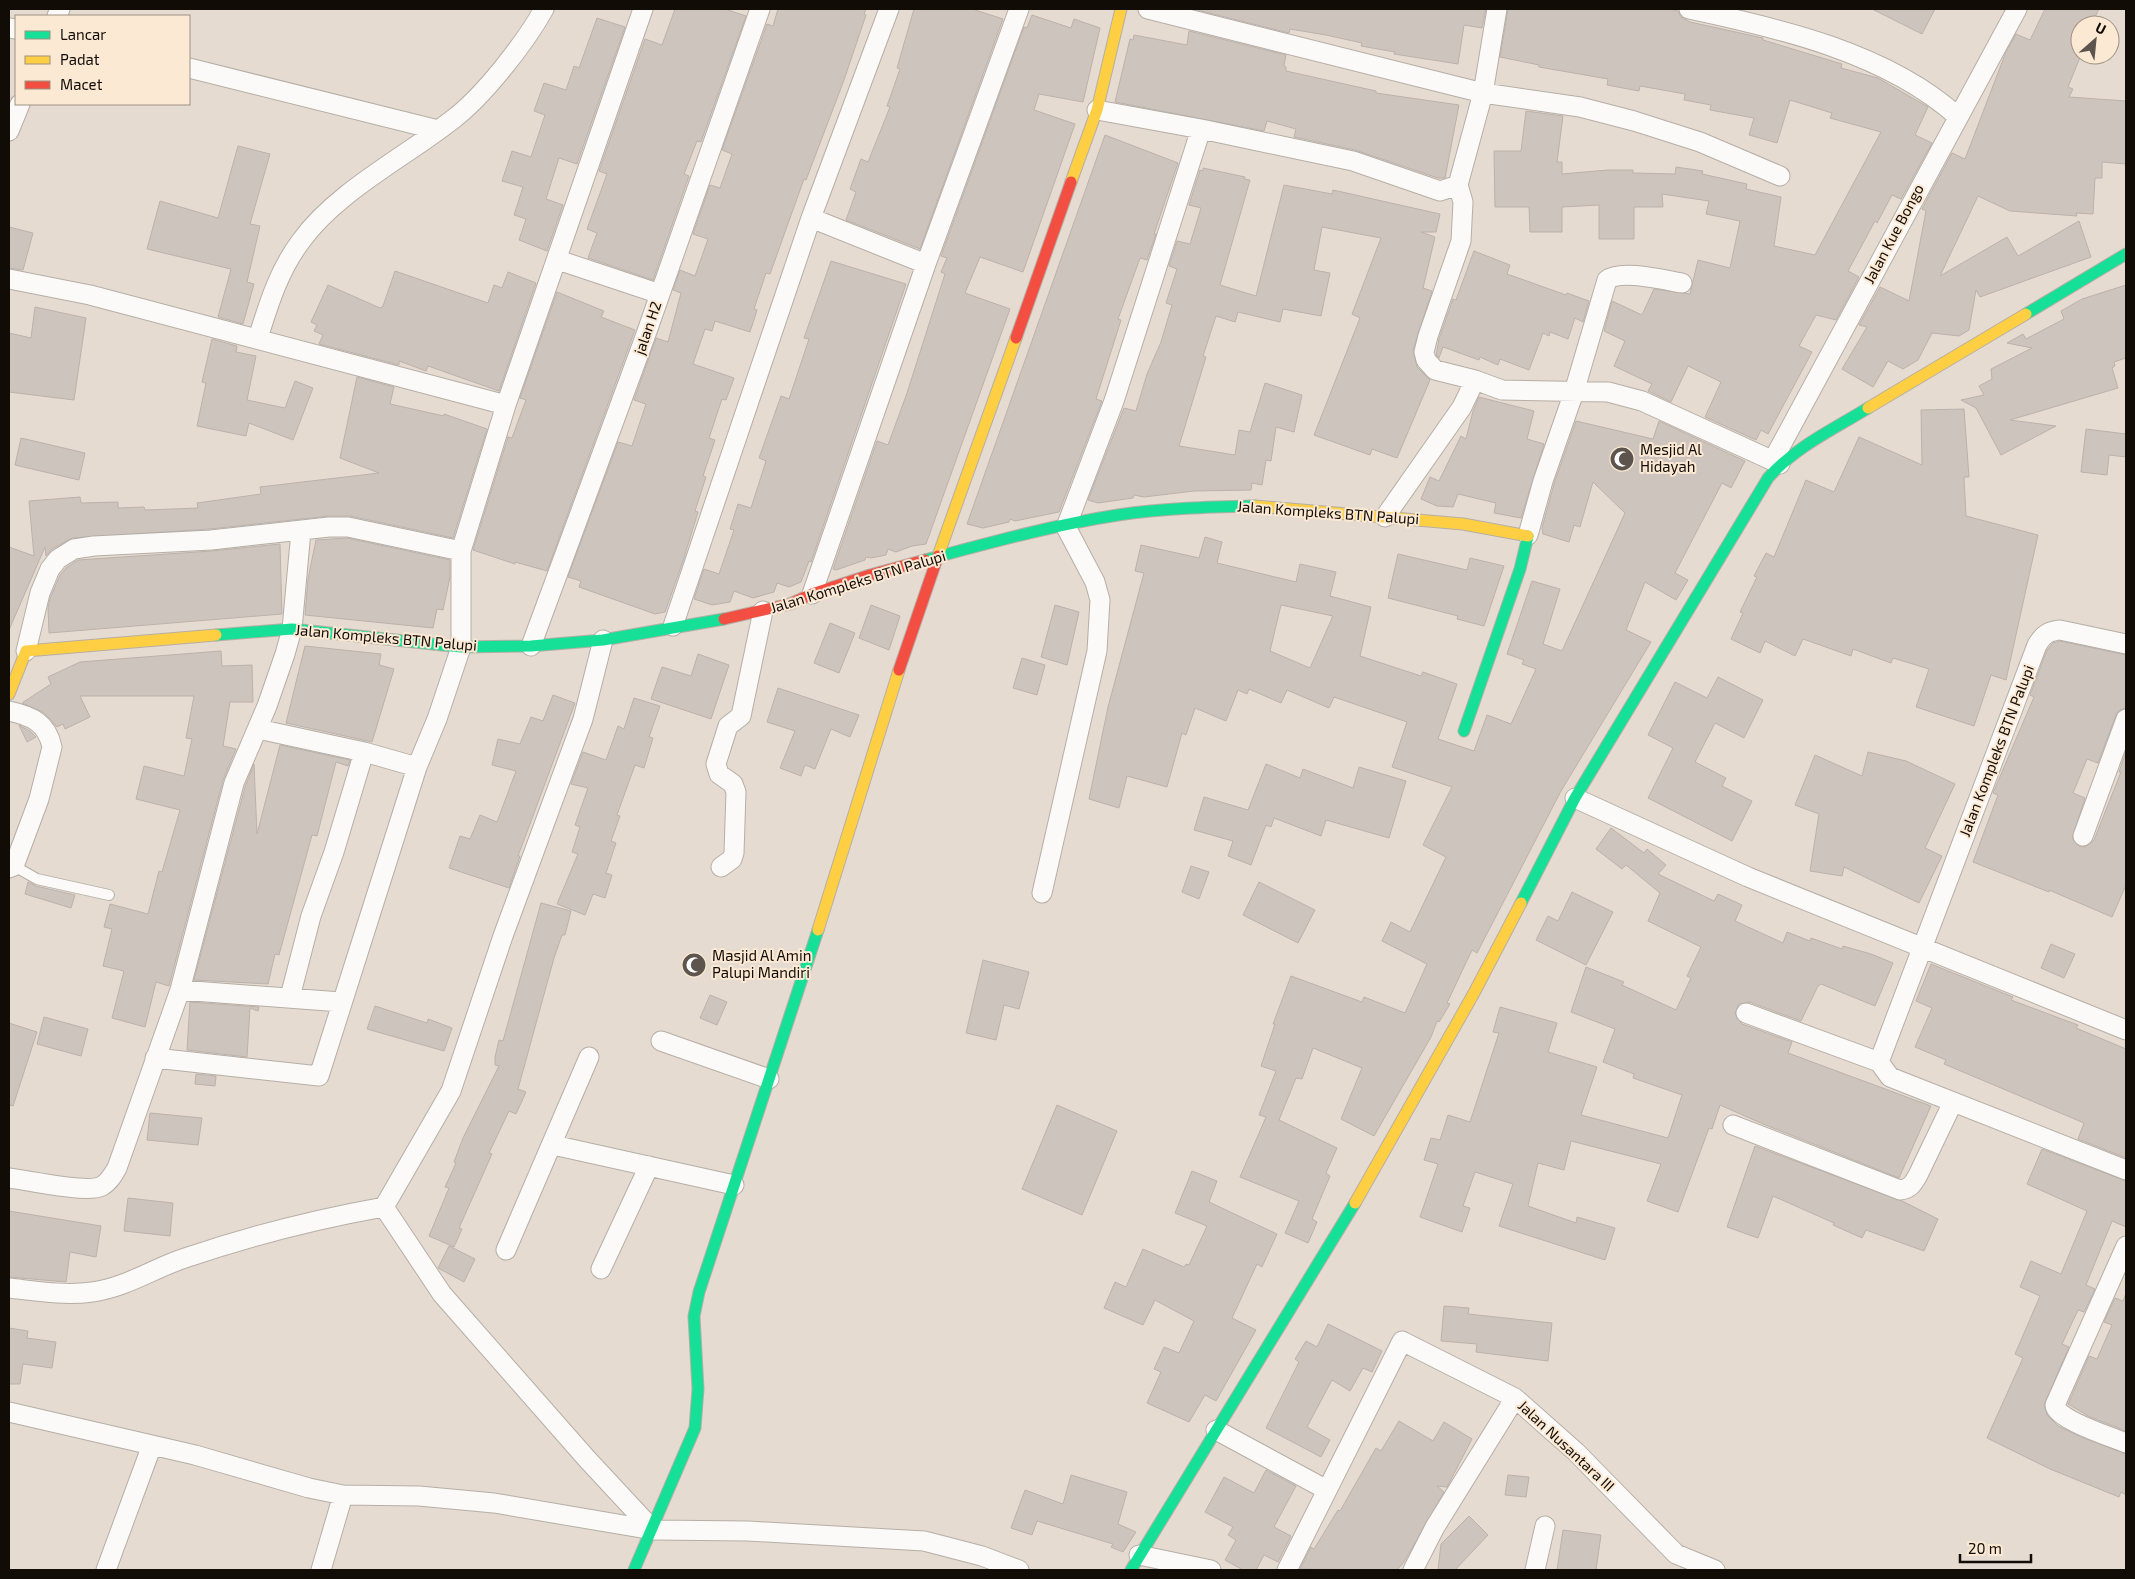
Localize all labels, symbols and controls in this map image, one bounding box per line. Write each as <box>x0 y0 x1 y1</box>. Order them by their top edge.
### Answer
legend <box>15 15 190 105</box>
north arrow <box>2070 15 2120 65</box>
text: U <box>2093 18 2109 38</box>
text: Lancar <box>60 25 106 43</box>
text: Padat <box>60 50 100 68</box>
text: Macet <box>60 75 103 93</box>
street label: Jalan Kue Bongo <box>1859 181 1927 286</box>
street label: jalan H2 <box>630 299 665 357</box>
place label: Mesjid Al Hidayah <box>1640 440 1702 475</box>
mosque icon: Mesjid Al Hidayah <box>1609 446 1635 472</box>
street label: Jalan Kompleks BTN Palupi <box>1236 497 1420 527</box>
street label: Jalan Kompleks BTN Palupi <box>768 546 948 616</box>
street label: Jalan Kompleks BTN Palupi <box>294 620 478 654</box>
street label: Jalan Kompleks BTN Palupi <box>1955 662 2037 839</box>
place label: Masjid Al Amin Palupi Mandiri <box>712 946 811 981</box>
mosque icon: Masjid Al Amin Palupi Mandiri <box>681 952 707 978</box>
street label: Jalan Nusantara III <box>1515 1396 1619 1495</box>
scale bar <box>1960 1532 2031 1564</box>
text: 20 m <box>1968 1539 2002 1557</box>

